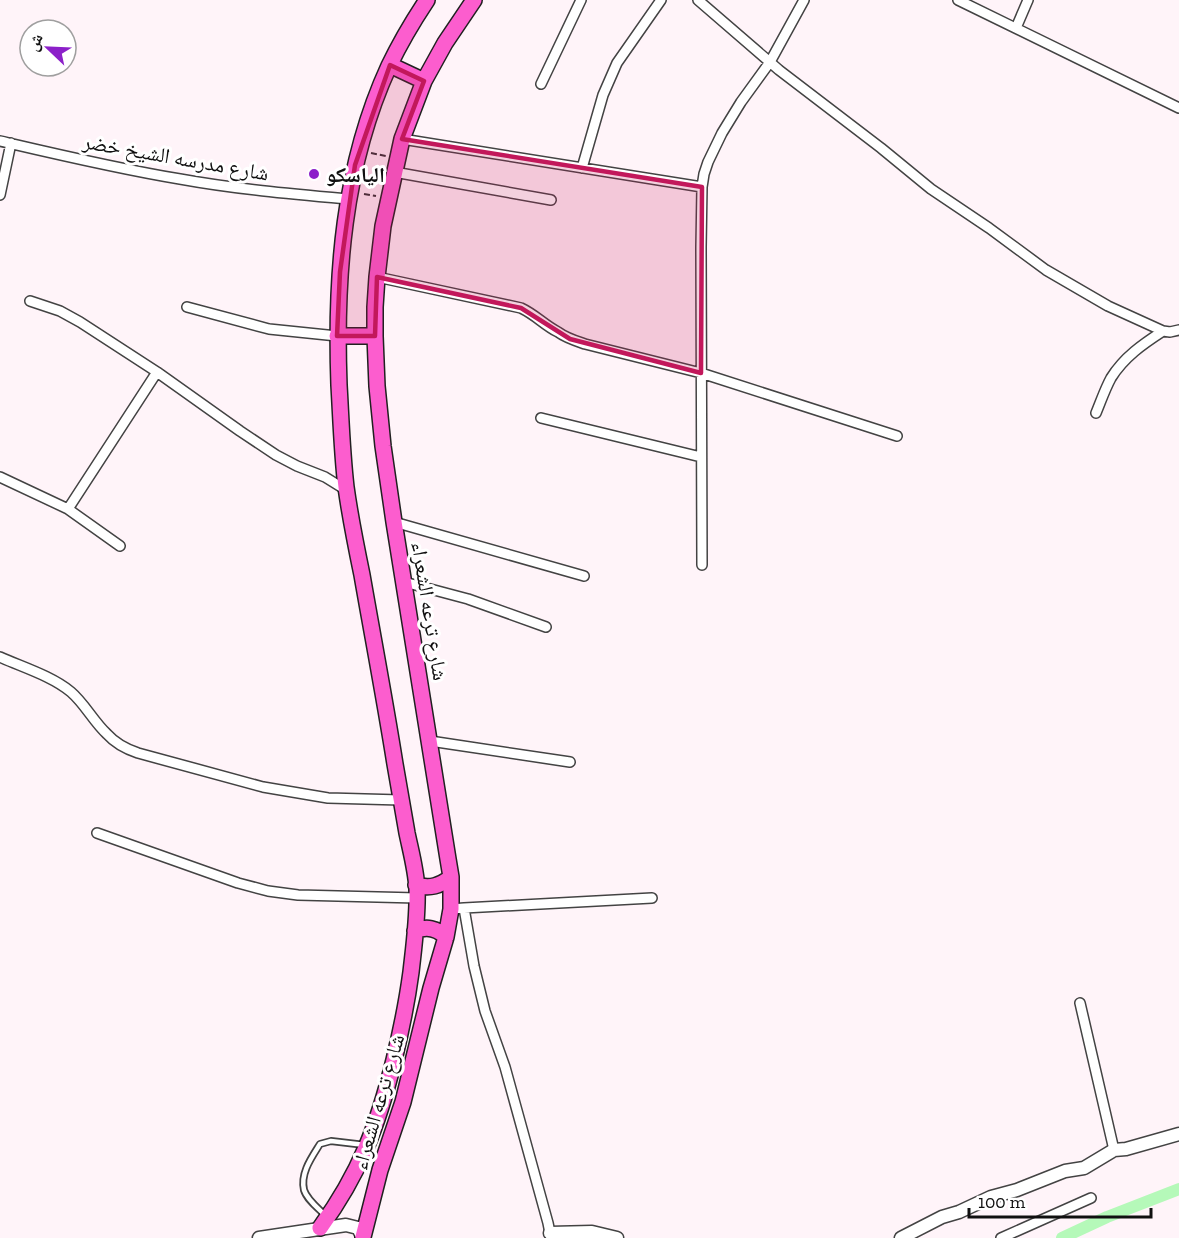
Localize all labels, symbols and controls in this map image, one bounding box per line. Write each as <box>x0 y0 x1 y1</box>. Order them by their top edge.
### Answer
north arrow <box>18 18 78 78</box>
text: ش <box>23 31 47 54</box>
street label: شارع مدرسه الشيخ خضر <box>80 128 271 187</box>
place label: الياسكو <box>326 162 385 187</box>
marker: الياسكو <box>307 167 321 181</box>
street label: شارع ترعه الشعراء <box>406 540 453 682</box>
street label: شارع ترعه الشعراء <box>347 1031 410 1173</box>
scale bar <box>969 1181 1150 1219</box>
text: 100 m <box>978 1191 1026 1213</box>

